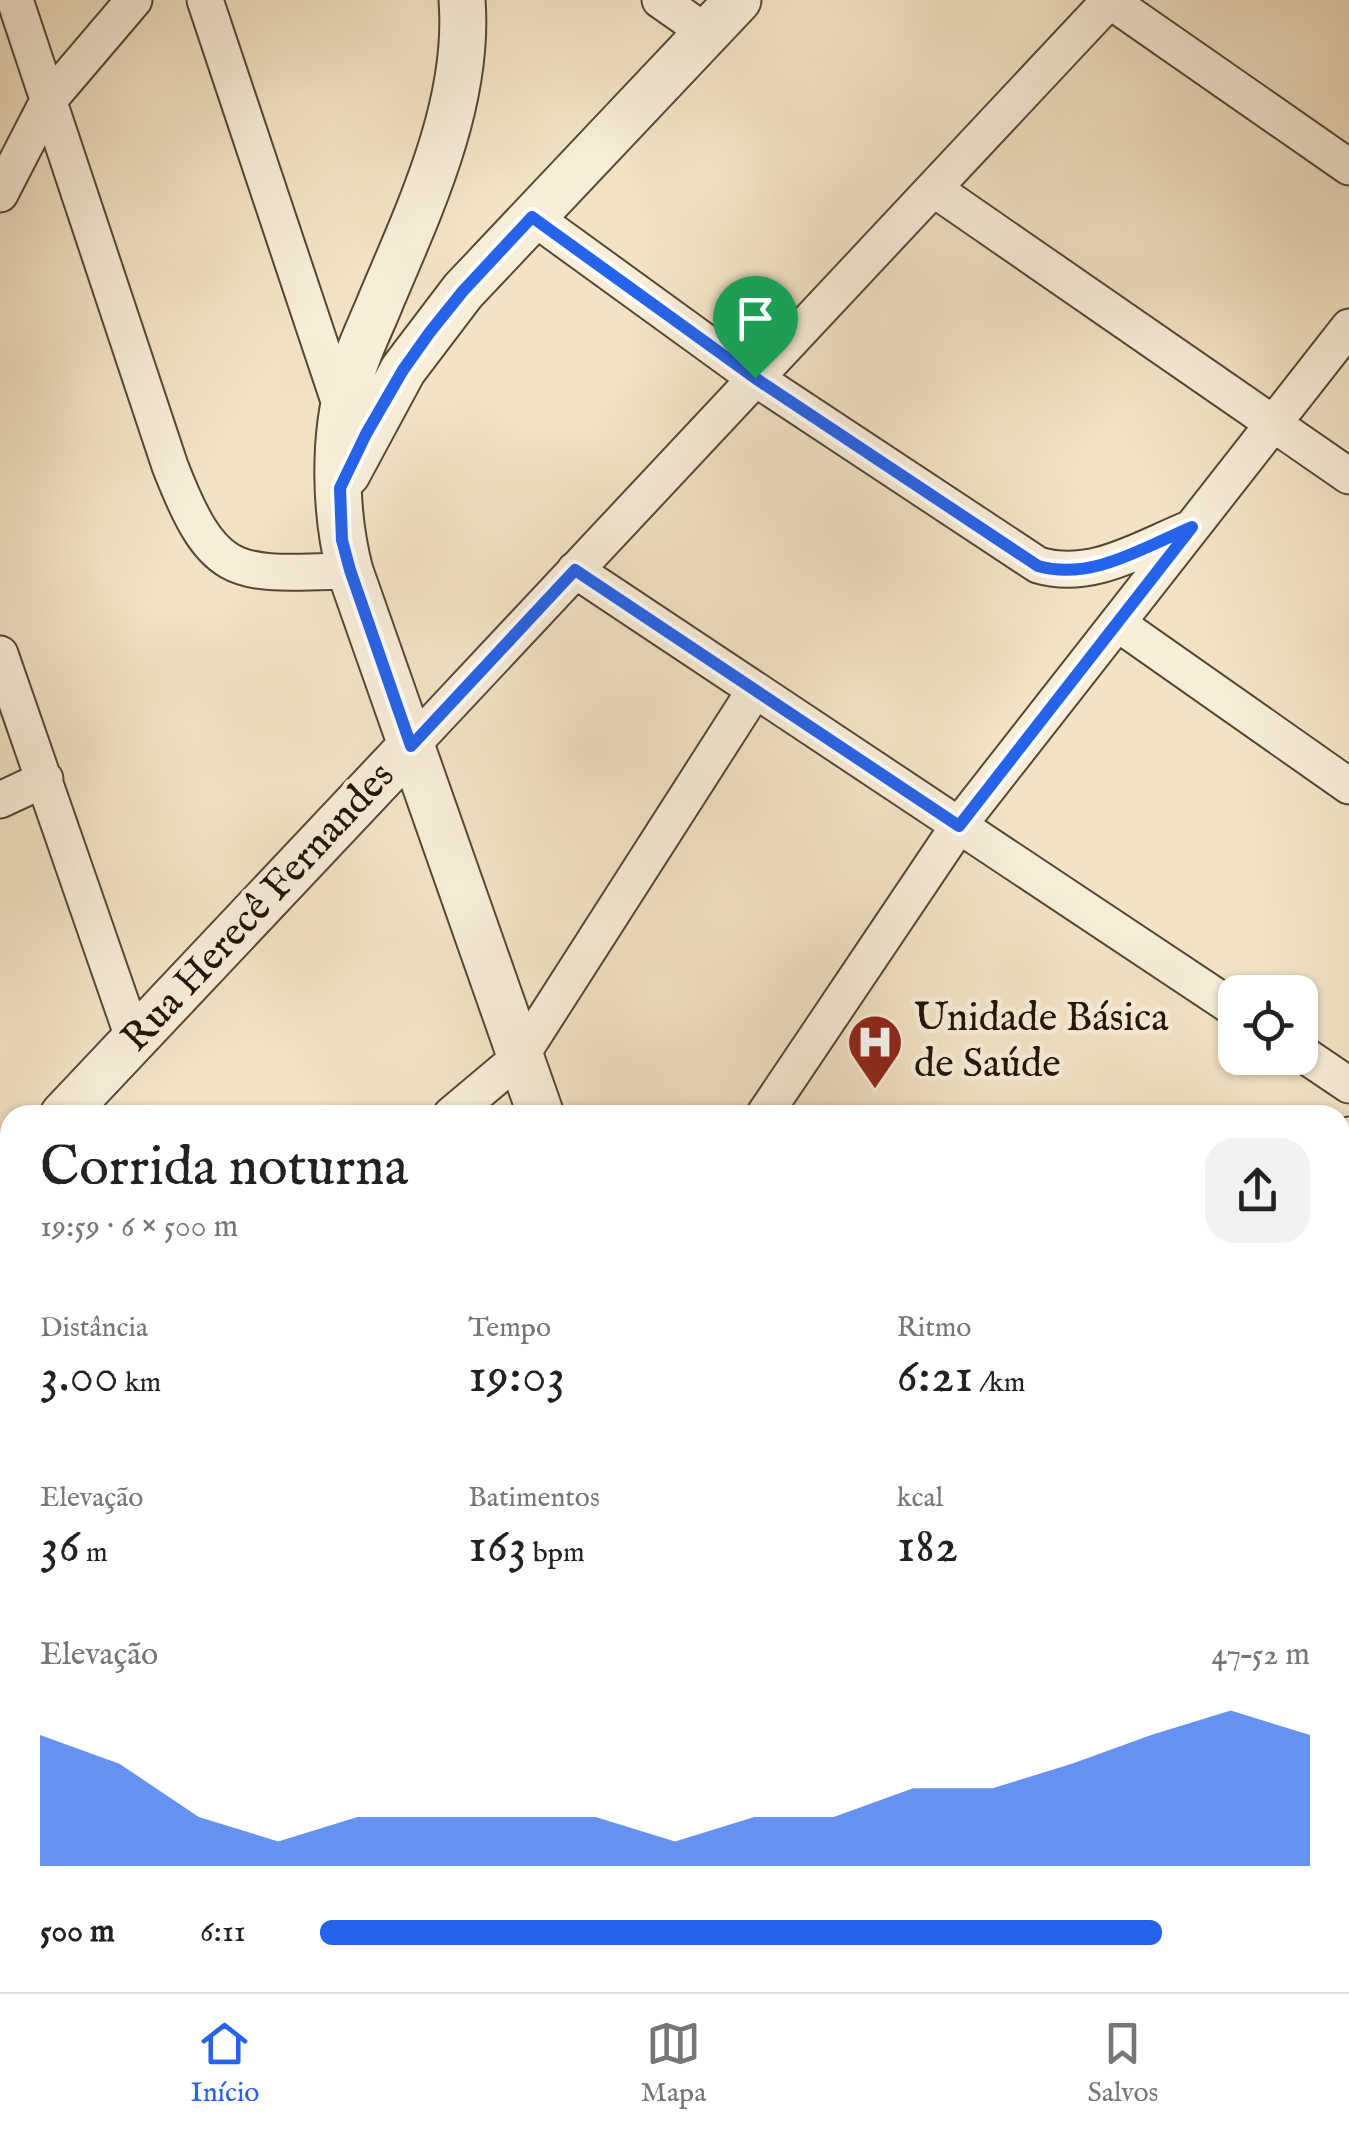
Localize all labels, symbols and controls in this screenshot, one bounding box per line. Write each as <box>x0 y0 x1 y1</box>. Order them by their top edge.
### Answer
pin <box>713 276 798 379</box>
icon: arrive <box>728 291 783 346</box>
street label: Rua Herecê Fernandes <box>111 752 407 1064</box>
map controls <box>1218 975 1318 1075</box>
button: locate <box>1218 975 1318 1075</box>
place label: Unidade Básica de Saúde <box>914 994 1169 1091</box>
hospital icon: Unidade Básica de Saúde <box>845 1012 905 1091</box>
text: Corrida noturna <box>40 1134 408 1204</box>
button: share <box>1205 1138 1310 1243</box>
text: 19:59 · 6 × 500 m <box>40 1207 238 1248</box>
text: Distância <box>40 1311 148 1346</box>
text: Tempo <box>468 1311 551 1346</box>
text: Ritmo <box>897 1311 971 1346</box>
text: 3.00 <box>40 1346 119 1409</box>
text: 19:03 <box>468 1346 565 1409</box>
text: 6:21 <box>897 1346 973 1409</box>
text: km <box>119 1366 161 1401</box>
text: /km <box>973 1366 1025 1401</box>
text: Elevação <box>40 1481 143 1516</box>
text: Batimentos <box>468 1481 600 1516</box>
text: kcal <box>897 1481 943 1516</box>
text: 36 <box>40 1516 80 1579</box>
text: 163 <box>468 1516 527 1579</box>
text: 182 <box>897 1516 958 1579</box>
text: m <box>80 1536 108 1571</box>
text: bpm <box>527 1536 585 1571</box>
text: Elevação <box>40 1635 158 1676</box>
text: 47–52 m <box>1211 1635 1310 1676</box>
text: 500 m <box>40 1912 115 1953</box>
text: 6:11 <box>200 1912 246 1953</box>
tab: Início <box>191 2016 259 2111</box>
tab: Mapa <box>641 2016 706 2111</box>
tab: Salvos <box>1088 2016 1158 2111</box>

